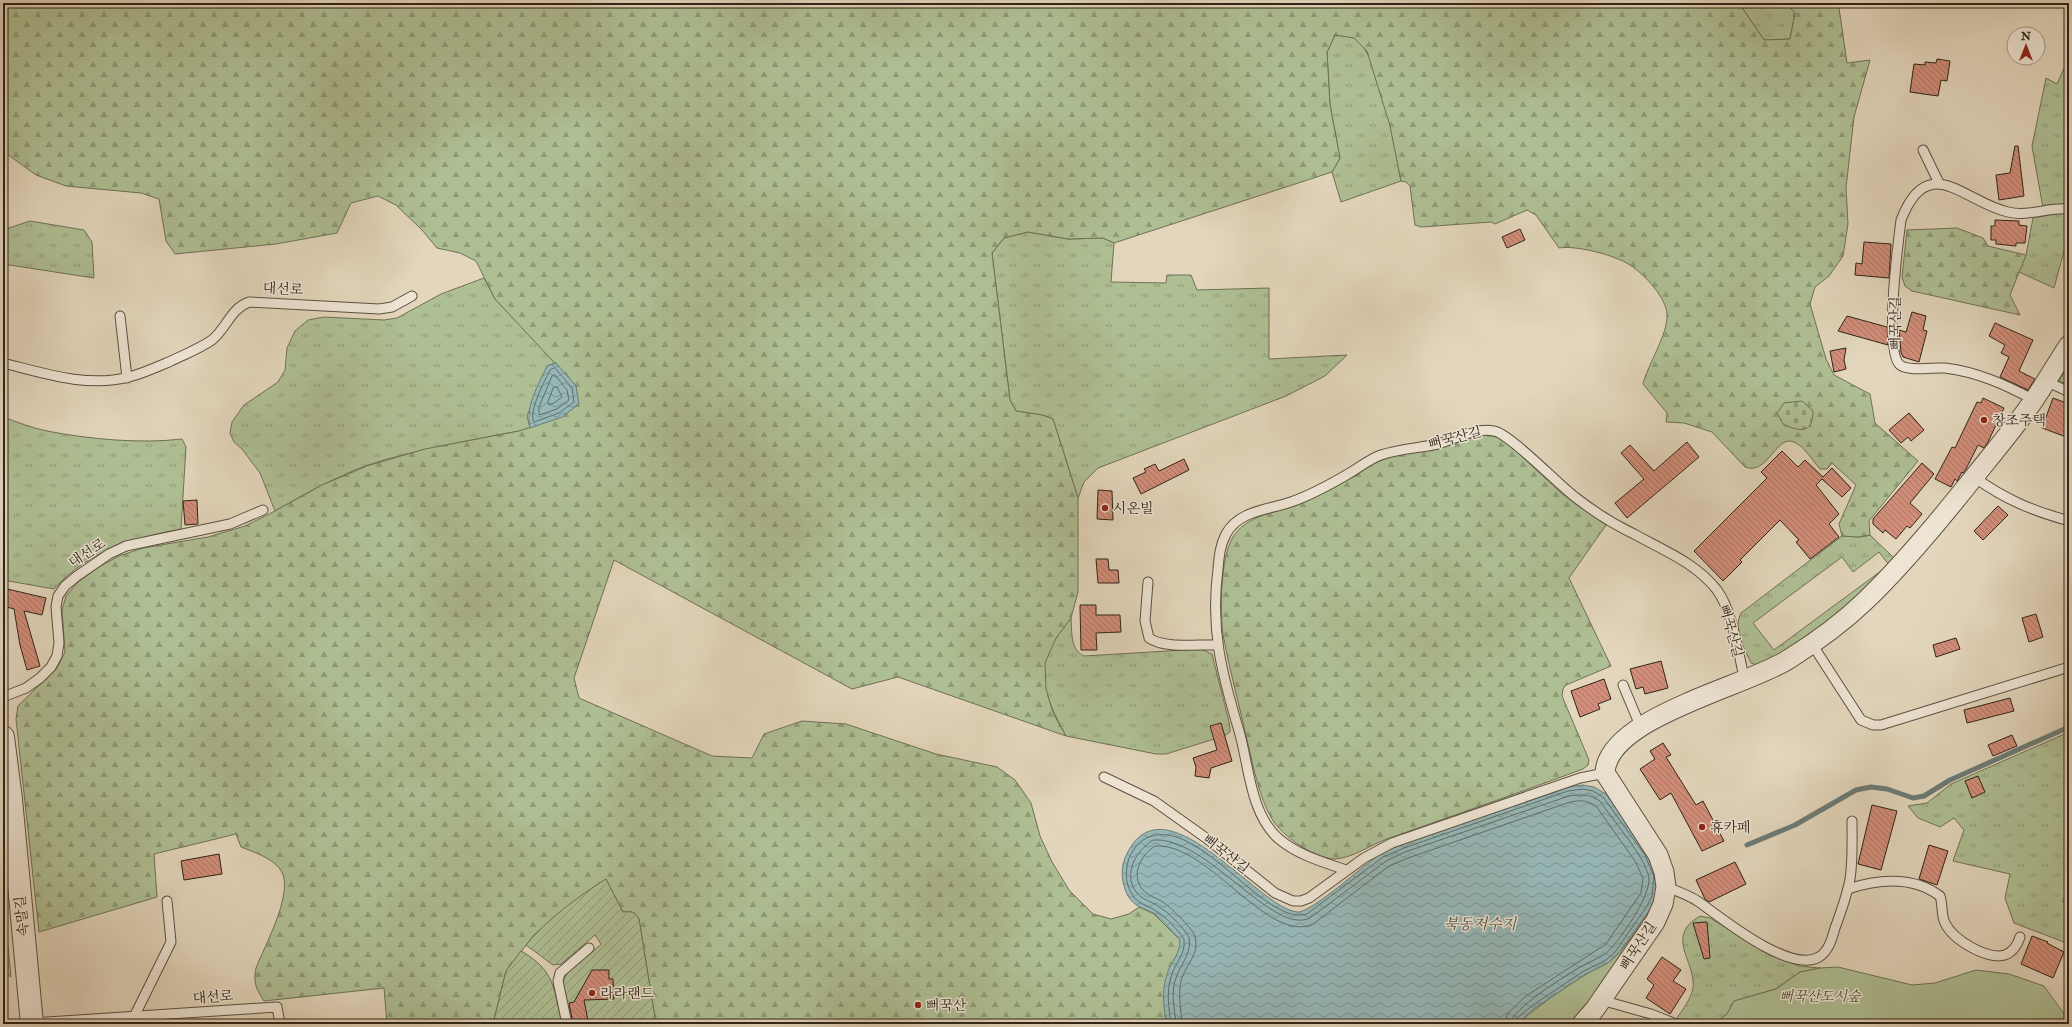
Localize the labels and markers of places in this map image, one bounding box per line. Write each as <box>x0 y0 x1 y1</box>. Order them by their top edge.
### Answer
place label: 창조주택 <box>1992 412 2046 429</box>
marker: 창조주택 <box>1979 415 1989 425</box>
place label: 시온빌 <box>1113 500 1154 517</box>
marker: 시온빌 <box>1100 503 1110 513</box>
place label: 휴카페 <box>1710 819 1751 836</box>
marker: 휴카페 <box>1697 822 1707 832</box>
place label: 라라랜드 <box>600 985 655 1002</box>
marker: 라라랜드 <box>587 988 597 998</box>
place label: 뻐꾹산 <box>926 997 967 1014</box>
marker: 뻐꾹산 <box>913 1000 923 1010</box>

